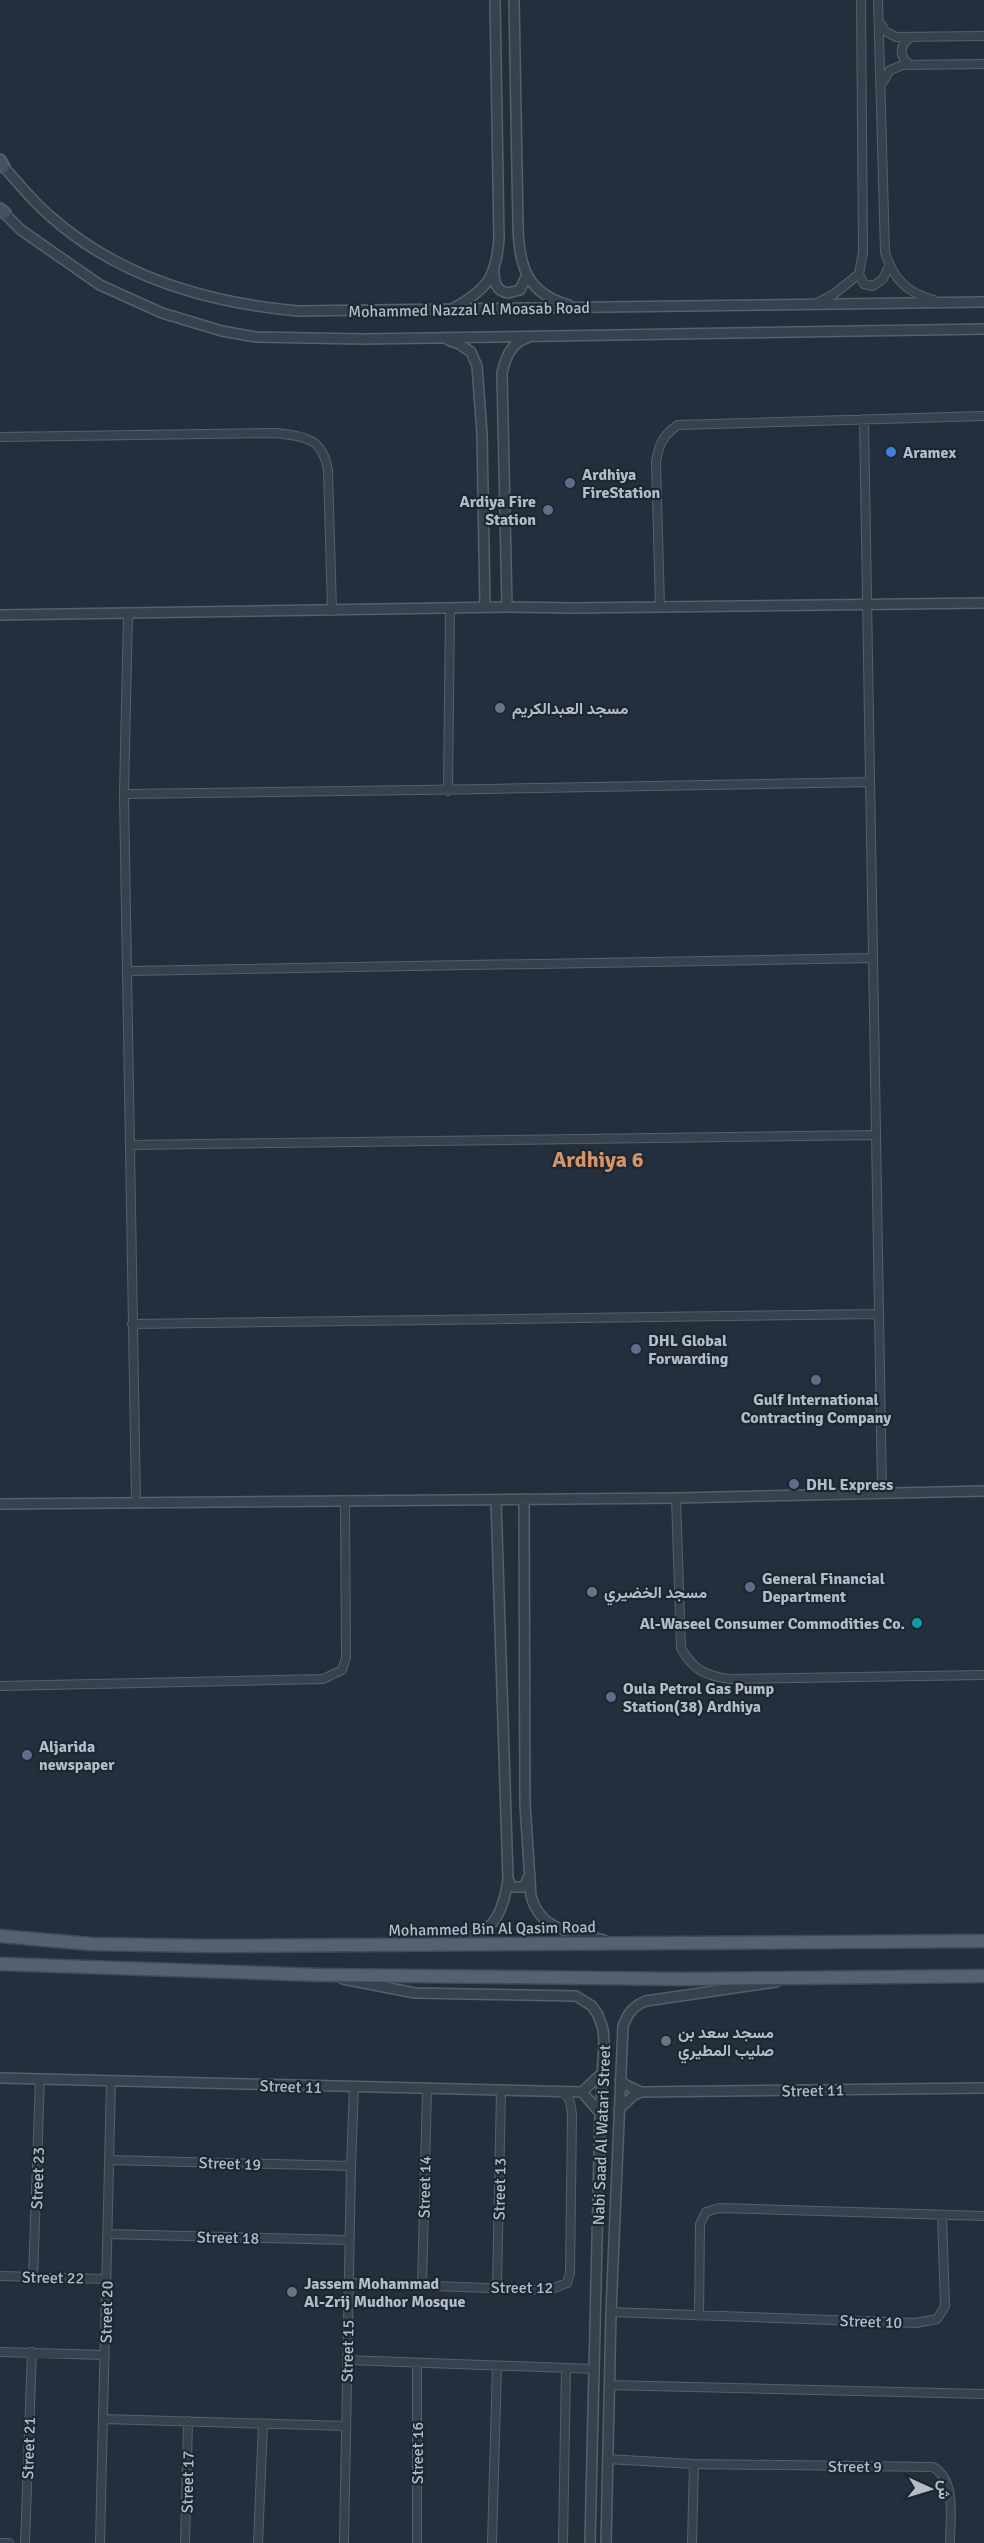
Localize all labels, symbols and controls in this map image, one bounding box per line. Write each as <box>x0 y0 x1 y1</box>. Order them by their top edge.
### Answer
street label: Mohammed Nazzal Al Moasab Road <box>348 298 590 322</box>
place label: Aramex <box>903 443 956 463</box>
marker: Aramex <box>884 445 898 459</box>
place label: Ardhiya FireStation <box>582 465 661 503</box>
marker: Ardhiya FireStation <box>563 476 577 490</box>
place label: Ardiya Fire Station <box>459 492 536 530</box>
marker: Ardiya Fire Station <box>541 503 555 517</box>
place label: مسجد العبدالكريم <box>512 699 629 719</box>
marker: مسجد العبدالكريم <box>493 701 507 715</box>
district label: Ardhiya 6 <box>552 1146 644 1173</box>
place label: DHL Global Forwarding <box>648 1331 729 1369</box>
marker: DHL Global Forwarding <box>629 1342 643 1356</box>
marker: Gulf International Contracting Company <box>809 1373 823 1387</box>
place label: Gulf International Contracting Company <box>741 1390 891 1428</box>
place label: DHL Express <box>806 1475 893 1495</box>
marker: DHL Express <box>787 1477 801 1491</box>
place label: General Financial Department <box>762 1569 885 1607</box>
marker: General Financial Department <box>743 1580 757 1594</box>
place label: مسجد الخضيري <box>604 1583 707 1606</box>
marker: مسجد الخضيري <box>585 1585 599 1599</box>
place label: Al-Waseel Consumer Commodities Co. <box>640 1614 905 1634</box>
marker: Al-Waseel Consumer Commodities Co. <box>910 1616 924 1630</box>
place label: Oula Petrol Gas Pump Station(38) Ardhiya <box>623 1679 774 1717</box>
marker: Oula Petrol Gas Pump Station(38) Ardhiya <box>604 1690 618 1704</box>
place label: Aljarida newspaper <box>39 1737 115 1775</box>
marker: Aljarida newspaper <box>20 1748 34 1762</box>
street label: Mohammed Bin Al Qasim Road <box>388 1917 596 1941</box>
place label: مسجد سعد بن صليب المطيري <box>678 2023 774 2064</box>
marker: مسجد سعد بن صليب المطيري <box>659 2034 673 2048</box>
street label: Nabi Saad Al Watari Street <box>589 2044 615 2226</box>
street label: Street 11 <box>259 2076 323 2098</box>
street label: Street 11 <box>782 2080 844 2102</box>
street label: Street 23 <box>27 2146 49 2210</box>
street label: Street 19 <box>198 2153 262 2175</box>
street label: Street 14 <box>414 2155 436 2218</box>
street label: Street 13 <box>489 2158 511 2220</box>
street label: Street 18 <box>197 2227 259 2249</box>
street label: Street 22 <box>22 2267 84 2289</box>
place label: Jassem Mohammad Al-Zrij Mudhor Mosque <box>304 2274 465 2312</box>
street label: Street 12 <box>491 2278 553 2298</box>
street label: Street 20 <box>96 2281 118 2343</box>
marker: Jassem Mohammad Al-Zrij Mudhor Mosque <box>285 2285 299 2299</box>
street label: Street 10 <box>839 2311 903 2333</box>
street label: Street 15 <box>337 2320 359 2382</box>
street label: Street 21 <box>18 2416 40 2480</box>
street label: Street 16 <box>408 2422 428 2484</box>
street label: Street 17 <box>177 2451 199 2513</box>
street label: Street 9 <box>828 2457 882 2477</box>
north arrow <box>900 2459 960 2519</box>
text: ش <box>933 2480 955 2500</box>

